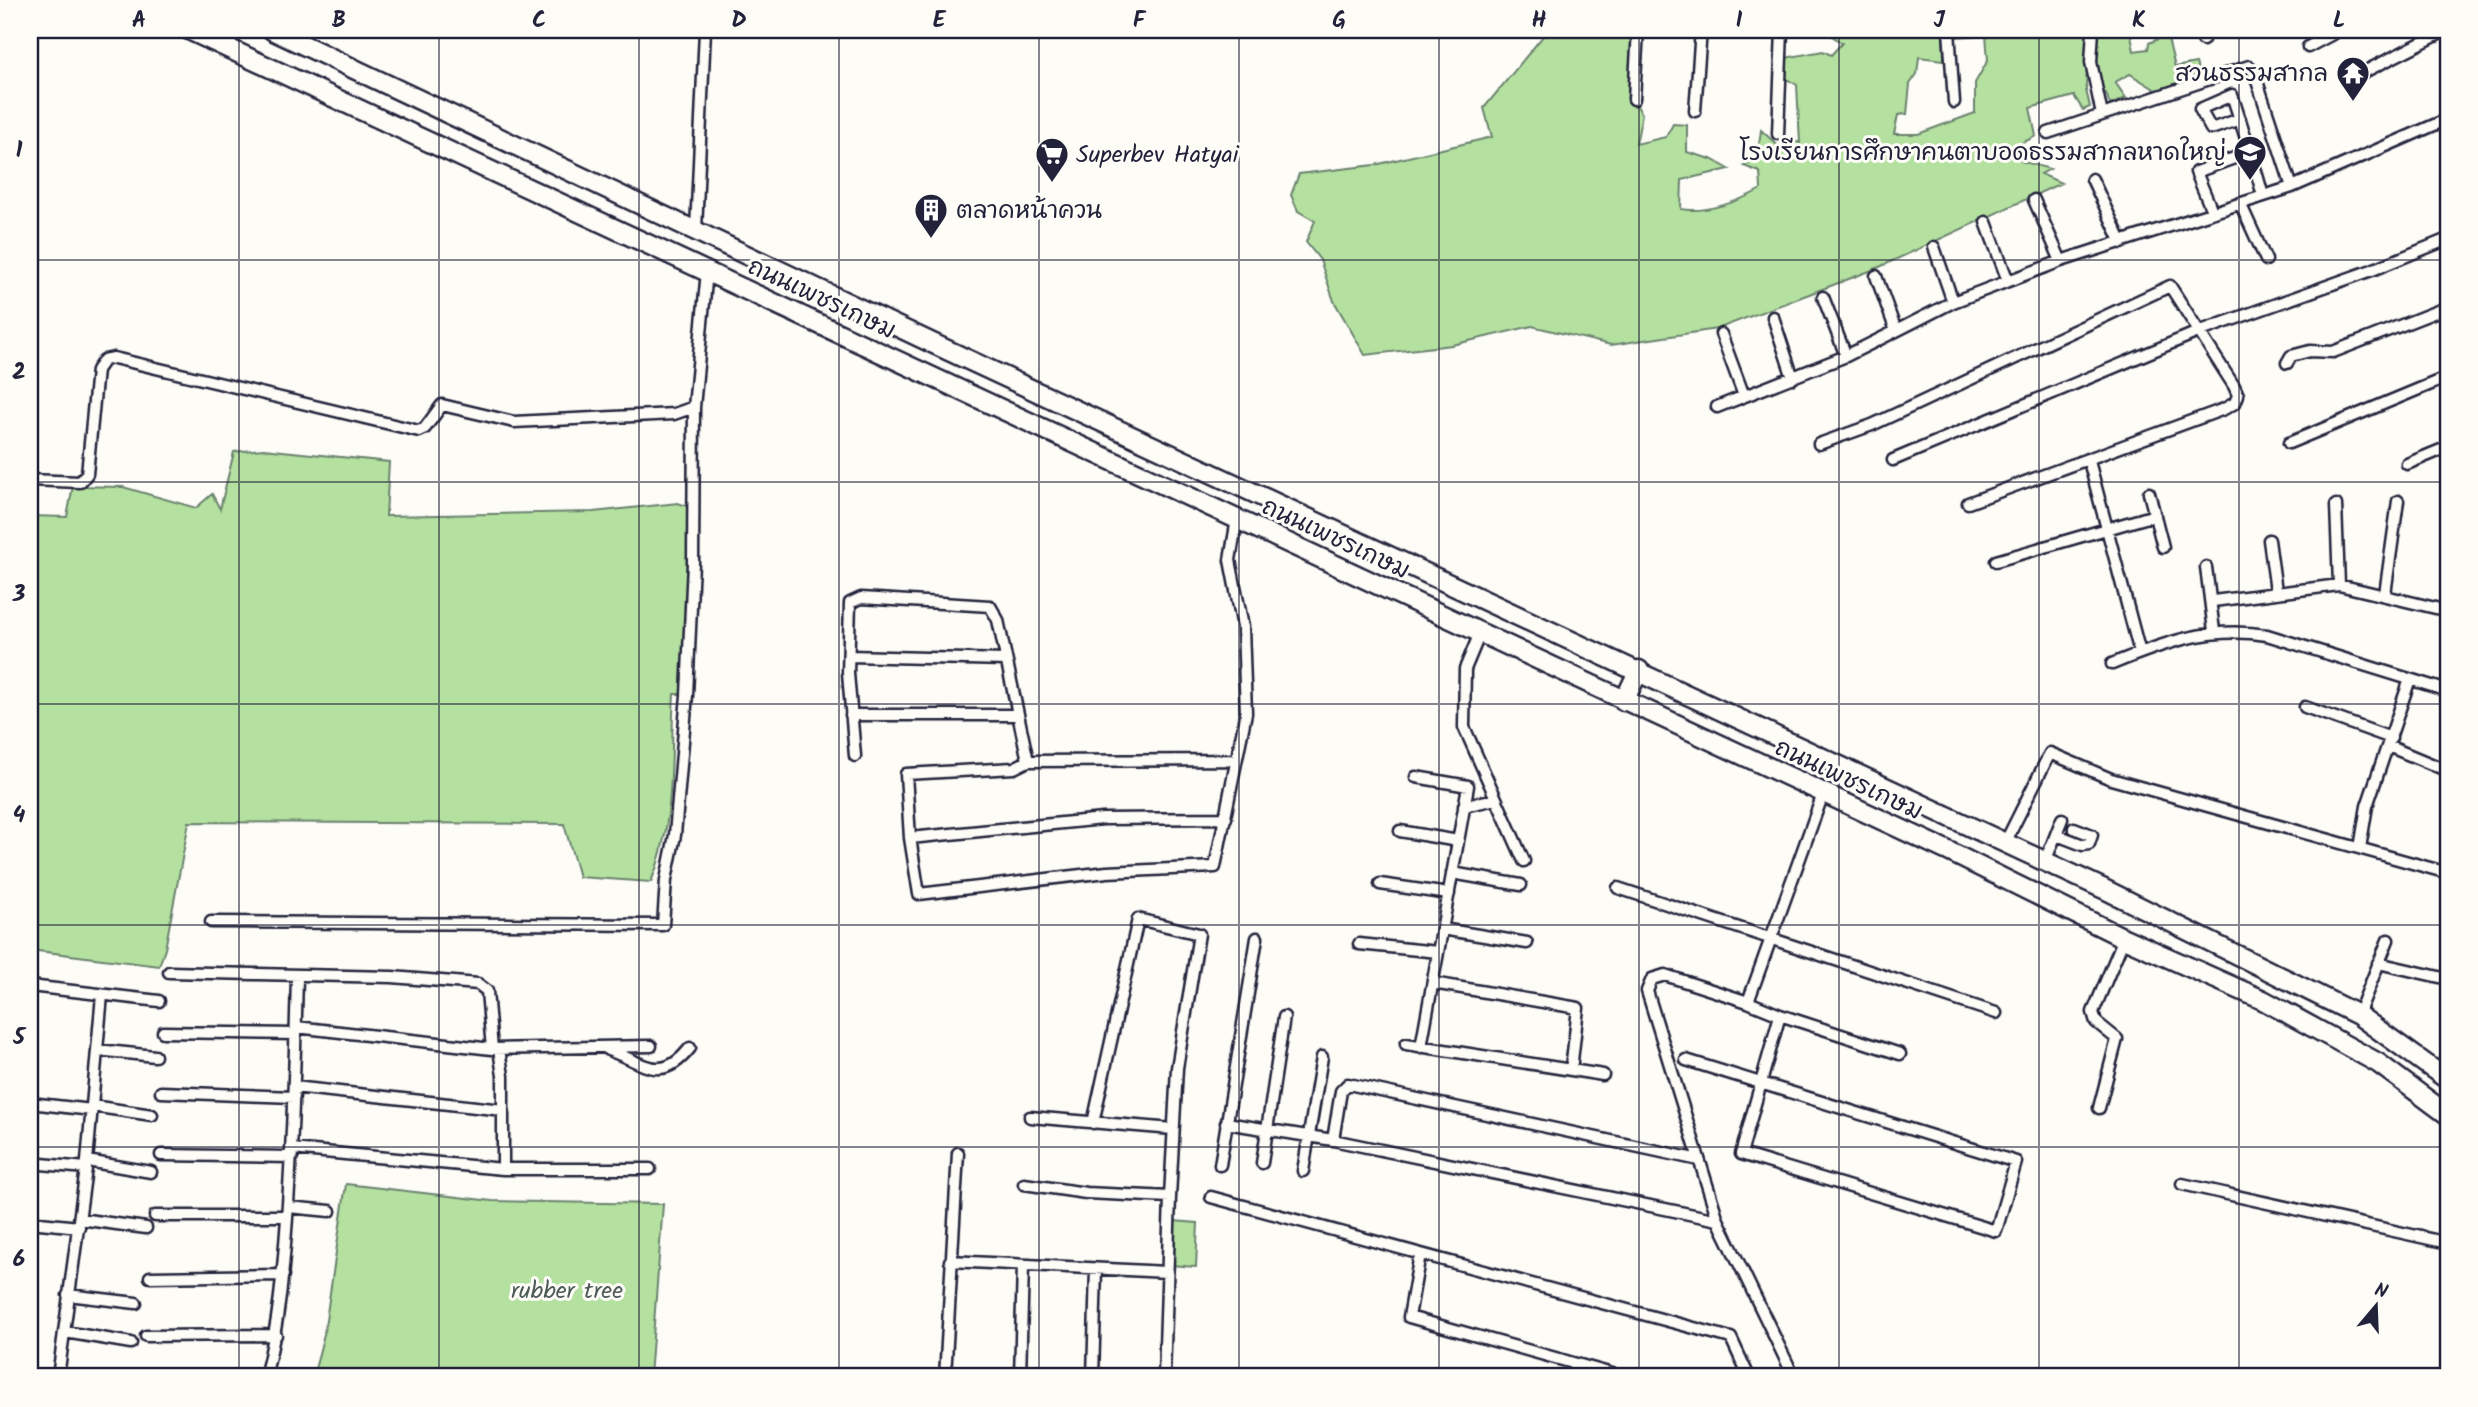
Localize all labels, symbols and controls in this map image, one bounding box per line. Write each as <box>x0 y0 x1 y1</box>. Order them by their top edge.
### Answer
text: A <box>132 3 146 39</box>
text: B <box>332 3 346 39</box>
text: C <box>532 3 546 39</box>
text: D <box>731 3 747 39</box>
text: E <box>933 3 947 39</box>
text: F <box>1133 3 1147 39</box>
text: G <box>1332 3 1346 39</box>
text: H <box>1532 3 1547 39</box>
text: I <box>1735 3 1743 39</box>
text: J <box>1933 3 1945 39</box>
text: K <box>2132 3 2146 39</box>
text: L <box>2333 3 2345 39</box>
temple icon: สวนธรรมสากล <box>2334 54 2372 103</box>
place label: สวนธรรมสากล <box>2175 55 2328 94</box>
text: 1 <box>16 133 23 169</box>
school or university icon: โรงเรียนการศึกษาคนตาบอดธรรมสากลหาดใหญ่ <box>2231 133 2269 182</box>
place label: โรงเรียนการศึกษาคนตาบอดธรรมสากลหาดใหญ่ <box>1739 134 2226 173</box>
supermarket icon: Superbev Hatyai <box>1033 135 1071 184</box>
place label: Superbev Hatyai <box>1076 136 1240 175</box>
building icon: ตลาดหน้าควน <box>912 191 950 240</box>
place label: ตลาดหน้าควน <box>956 192 1102 231</box>
street label: ถนนเพชรเกษม <box>741 248 902 351</box>
text: 2 <box>12 355 26 391</box>
street label: ถนนเพชรเกษม <box>1255 488 1416 591</box>
text: 3 <box>12 577 26 613</box>
street label: ถนนเพชรเกษม <box>1768 729 1929 832</box>
text: 4 <box>13 798 26 834</box>
text: 5 <box>12 1020 27 1056</box>
text: 6 <box>13 1242 25 1278</box>
north arrow <box>2342 1270 2412 1340</box>
park label: rubber tree <box>511 1272 623 1311</box>
text: N <box>2370 1276 2391 1308</box>

